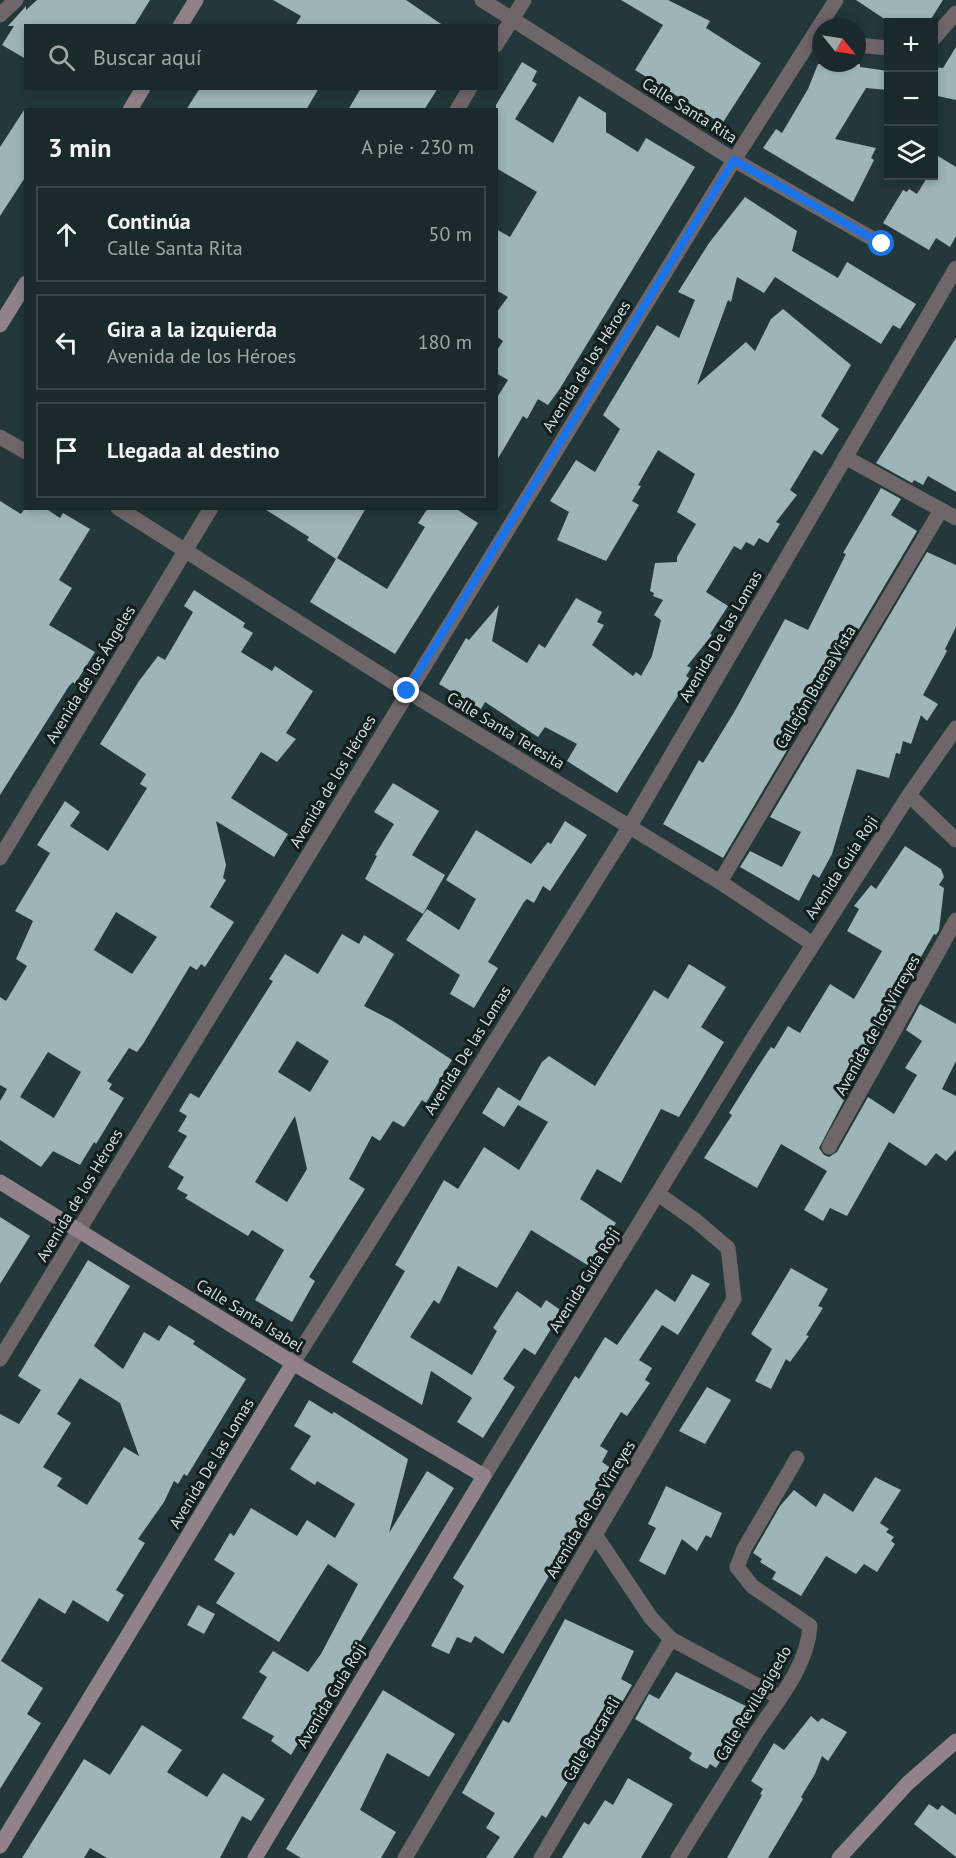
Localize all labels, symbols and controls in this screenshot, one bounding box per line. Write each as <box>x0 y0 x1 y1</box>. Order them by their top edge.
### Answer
north arrow <box>812 18 866 72</box>
map controls <box>884 18 938 180</box>
button: + <box>884 18 938 72</box>
search box <box>24 24 498 90</box>
icon: search <box>45 41 78 74</box>
text: Buscar aquí <box>93 43 202 71</box>
button: − <box>884 72 938 126</box>
street label: Calle Santa Rita <box>639 73 741 147</box>
button: layers <box>884 126 938 180</box>
text: 3 min <box>48 131 111 164</box>
text: A pie · 230 m <box>361 134 474 160</box>
text: Continúa <box>107 207 191 235</box>
icon: ahead <box>50 218 83 251</box>
text: 50 m <box>429 221 472 247</box>
route start <box>868 230 894 256</box>
text: Calle Santa Rita <box>107 235 243 261</box>
street label: Avenida de los Héroes <box>537 296 635 435</box>
text: Gira a la izquierda <box>107 315 277 343</box>
icon: left <box>50 326 83 359</box>
text: 180 m <box>418 329 472 355</box>
text: Avenida de los Héroes <box>107 343 296 369</box>
icon: arrive <box>50 434 83 467</box>
text: Llegada al destino <box>107 436 280 464</box>
street label: Avenida De las Lomas <box>674 567 766 705</box>
street label: Avenida de los Ángeles <box>41 601 139 747</box>
street label: Callejón Buena Vista <box>770 622 860 752</box>
route end <box>393 677 419 703</box>
street label: Calle Santa Teresita <box>444 687 568 773</box>
street label: Avenida de los Héroes <box>284 711 380 851</box>
street label: Avenida Guía Roji <box>800 812 882 922</box>
street label: Avenida de los Virreyes <box>830 951 924 1099</box>
street label: Avenida De las Lomas <box>419 982 515 1118</box>
street label: Avenida de los Héroes <box>31 1125 127 1265</box>
street label: Avenida Guía Roji <box>544 1224 624 1336</box>
street label: Calle Santa Isabel <box>193 1274 307 1356</box>
street label: Avenida De las Lomas <box>164 1394 258 1532</box>
street label: Avenida de los Virreyes <box>541 1436 639 1582</box>
street label: Avenida Guía Roji <box>292 1639 370 1751</box>
street label: Calle Revillagigedo <box>711 1642 795 1764</box>
street label: Calle Bucareli <box>558 1693 624 1785</box>

